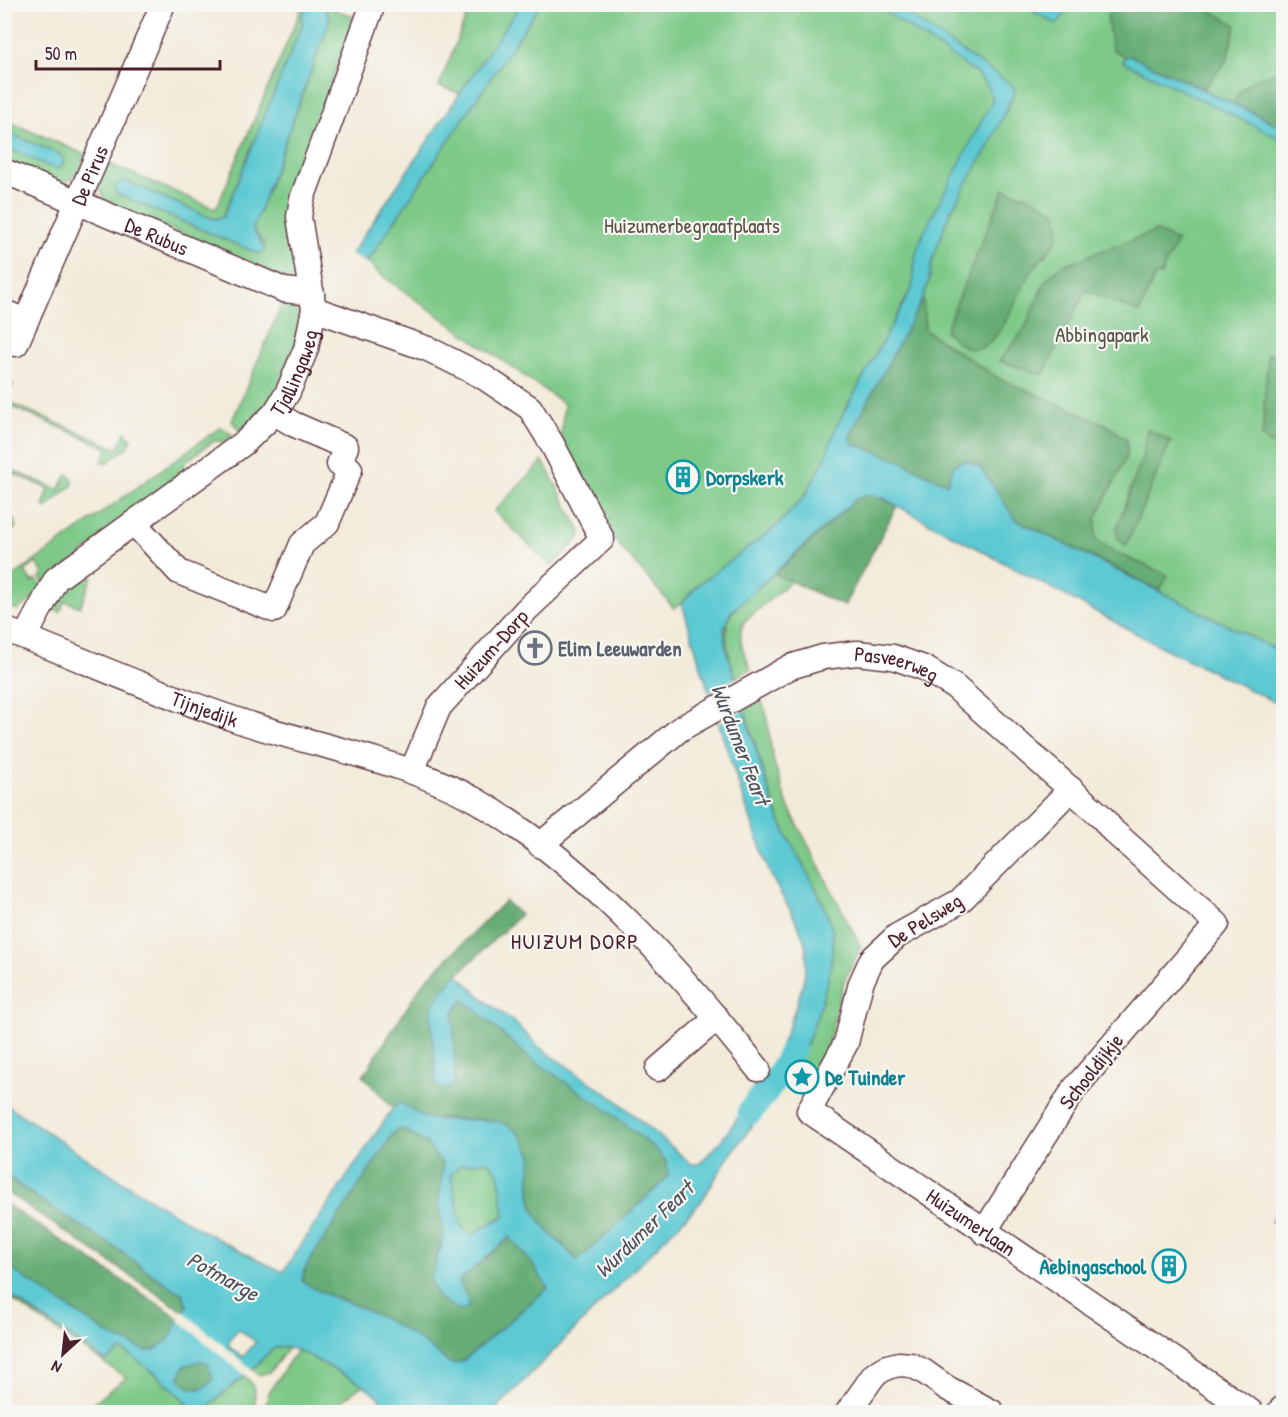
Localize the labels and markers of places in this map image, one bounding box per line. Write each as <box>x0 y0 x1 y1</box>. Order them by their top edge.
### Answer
building icon: Dorpskerk <box>665 459 701 495</box>
place label: Dorpskerk <box>706 463 784 493</box>
church icon: Elim Leeuwarden <box>517 630 553 666</box>
place label: Elim Leeuwarden <box>558 634 682 663</box>
place icon: De Tuinder <box>784 1059 820 1095</box>
place label: De Tuinder <box>825 1063 906 1092</box>
building icon: Aebingaschool <box>1151 1248 1187 1284</box>
place label: Aebingaschool <box>1039 1252 1146 1282</box>

